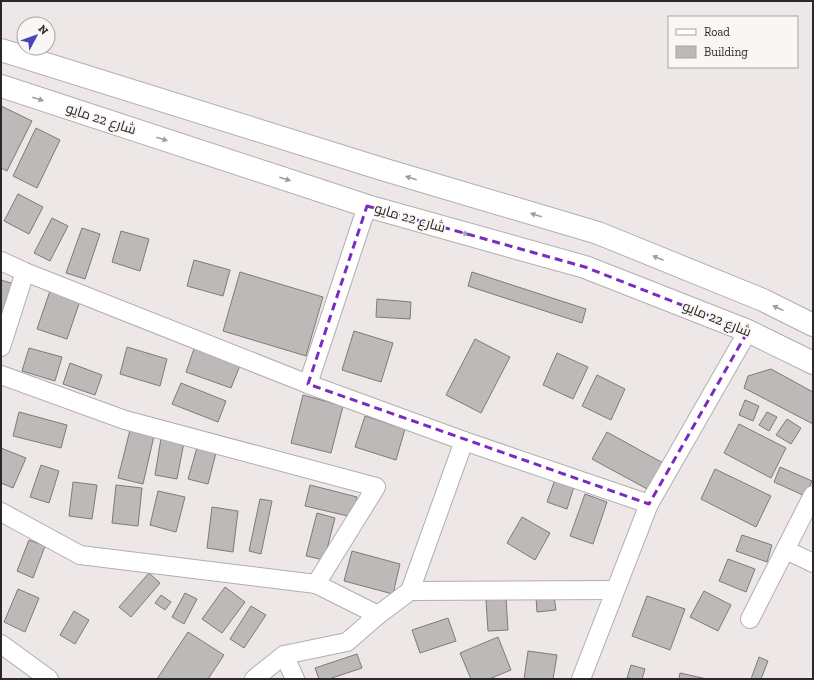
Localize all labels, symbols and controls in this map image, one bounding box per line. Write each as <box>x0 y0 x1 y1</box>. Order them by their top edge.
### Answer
north arrow <box>16 16 56 56</box>
legend <box>668 16 798 68</box>
text: N <box>36 22 51 38</box>
text: Road <box>704 25 730 39</box>
text: Building <box>704 45 748 59</box>
one-way arrow <box>32 96 44 102</box>
street label: شارع 22 مايو <box>64 100 138 138</box>
one-way arrow <box>156 136 168 142</box>
one-way arrow <box>405 175 417 181</box>
one-way arrow <box>280 176 292 182</box>
street label: شارع 22 مايو <box>373 200 447 236</box>
one-way arrow <box>529 212 541 218</box>
one-way arrow <box>458 230 470 236</box>
one-way arrow <box>652 254 664 260</box>
street label: شارع 22 مايو <box>680 297 754 341</box>
one-way arrow <box>772 305 784 311</box>

